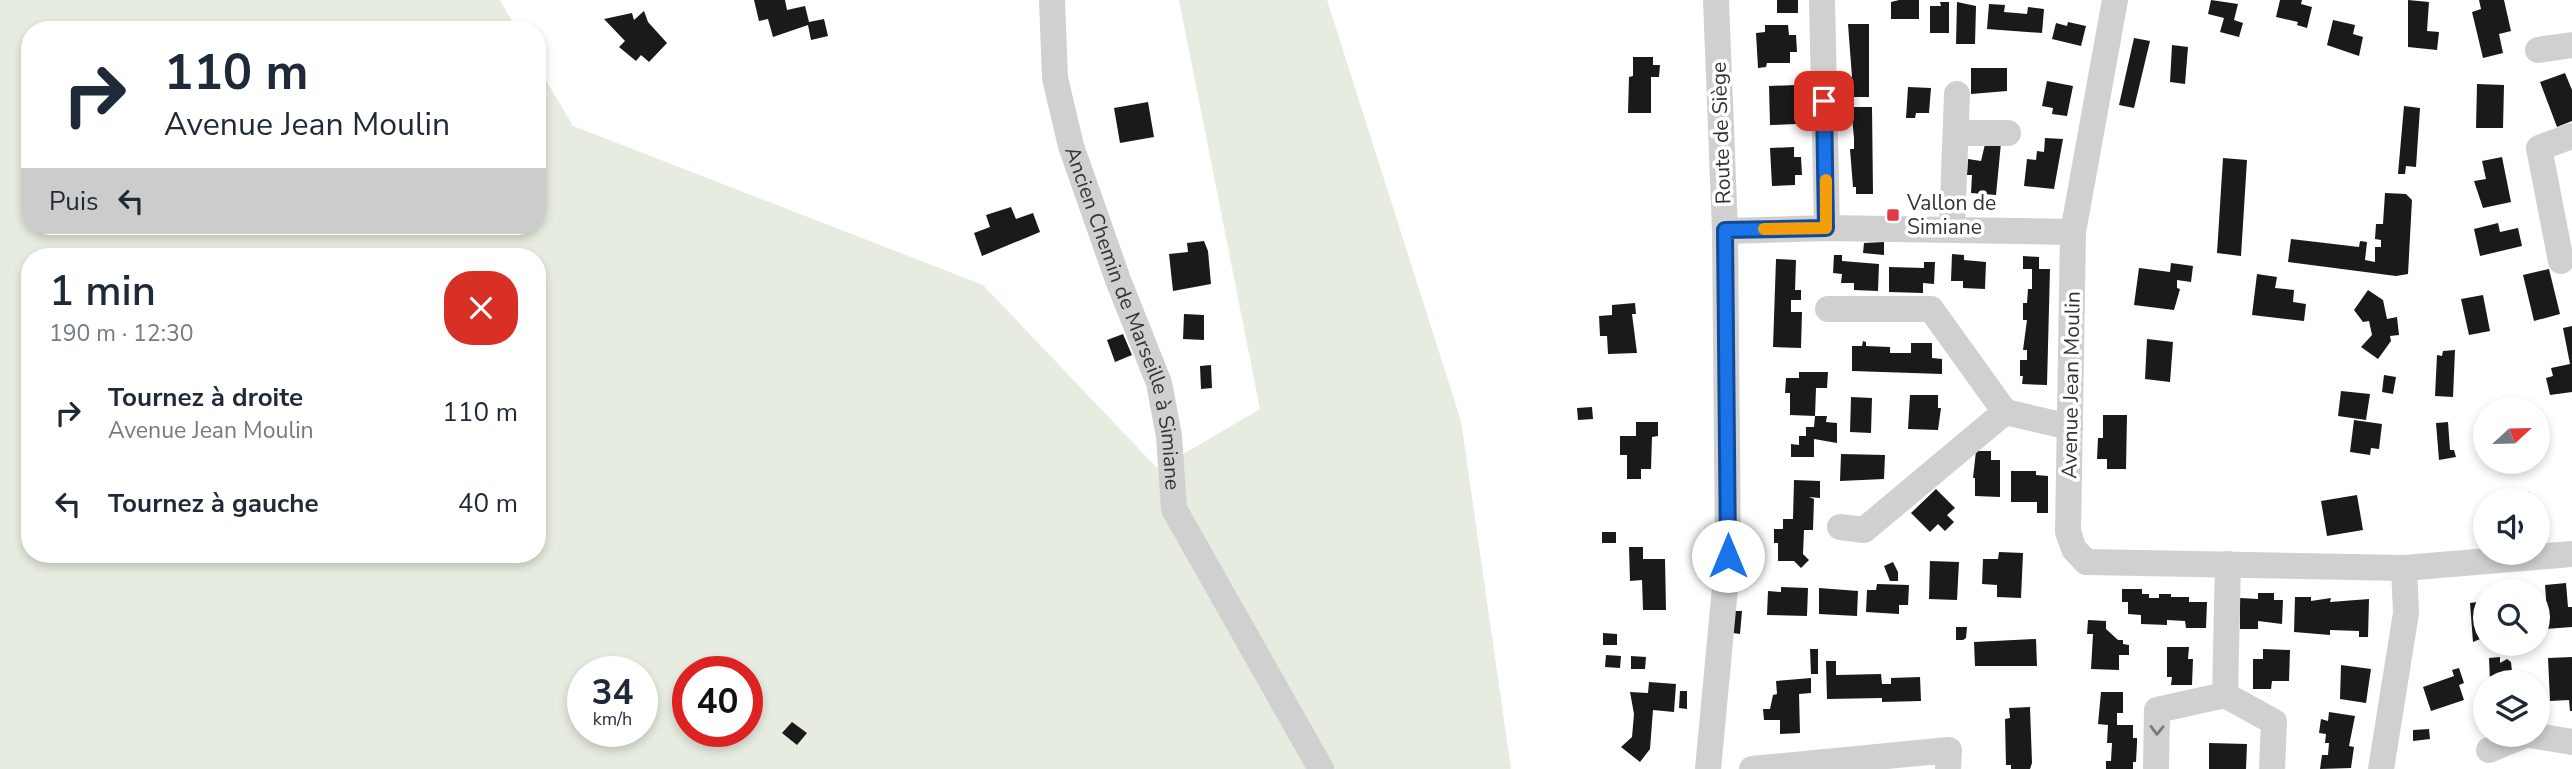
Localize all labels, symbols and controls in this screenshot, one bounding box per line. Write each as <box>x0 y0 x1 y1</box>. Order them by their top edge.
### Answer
text: 110 m <box>164 39 308 106</box>
icon: right <box>49 49 140 140</box>
street label: Route de Siège <box>1705 61 1737 205</box>
pin <box>1794 71 1854 131</box>
icon: arrive <box>1805 82 1843 120</box>
text: Avenue Jean Moulin <box>164 103 450 146</box>
street label: Ancien Chemin de Marseille à Simiane <box>1058 142 1187 491</box>
icon: left <box>112 182 150 220</box>
text: Puis <box>49 184 98 219</box>
place label: Vallon de Simiane <box>1906 189 1996 241</box>
marker: Vallon de Simiane <box>1885 207 1901 223</box>
text: 1 min <box>49 263 156 320</box>
button: close <box>444 271 518 345</box>
street label: Avenue Jean Moulin <box>2055 291 2087 479</box>
text: 190 m · 12:30 <box>49 318 194 349</box>
text: Tournez à droite <box>108 380 303 415</box>
icon: right <box>49 394 87 432</box>
text: 110 m <box>442 395 518 430</box>
north arrow <box>2473 397 2550 474</box>
map controls <box>2473 397 2550 747</box>
text: Avenue Jean Moulin <box>108 415 314 446</box>
icon: left <box>49 485 87 523</box>
text: Tournez à gauche <box>108 486 319 521</box>
text: 40 m <box>458 486 518 521</box>
button: sound <box>2473 488 2550 565</box>
position arrow <box>1691 519 1765 593</box>
button: search <box>2473 579 2550 656</box>
speed limit sign: 40 <box>672 656 763 747</box>
text: 34 <box>591 669 634 716</box>
button: layers <box>2473 670 2550 747</box>
text: km/h <box>593 707 632 731</box>
one-way arrow <box>2149 725 2165 735</box>

